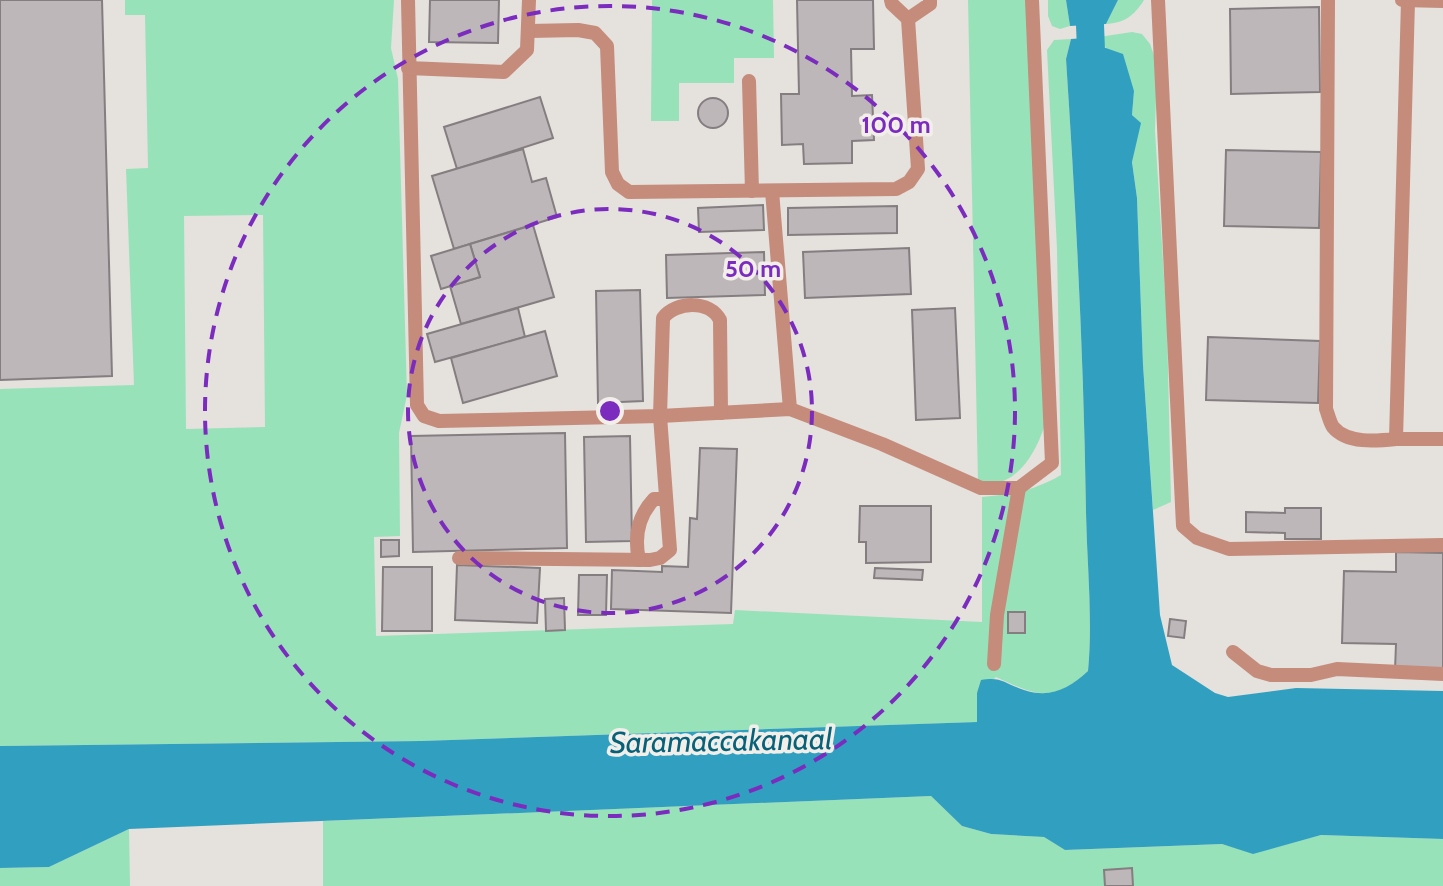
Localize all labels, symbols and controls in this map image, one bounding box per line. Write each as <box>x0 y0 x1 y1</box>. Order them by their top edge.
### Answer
text: 100 m <box>861 110 931 139</box>
text: 50 m <box>725 254 781 283</box>
centre of rings <box>596 397 624 425</box>
water label: Saramaccakanaal <box>609 720 833 761</box>

